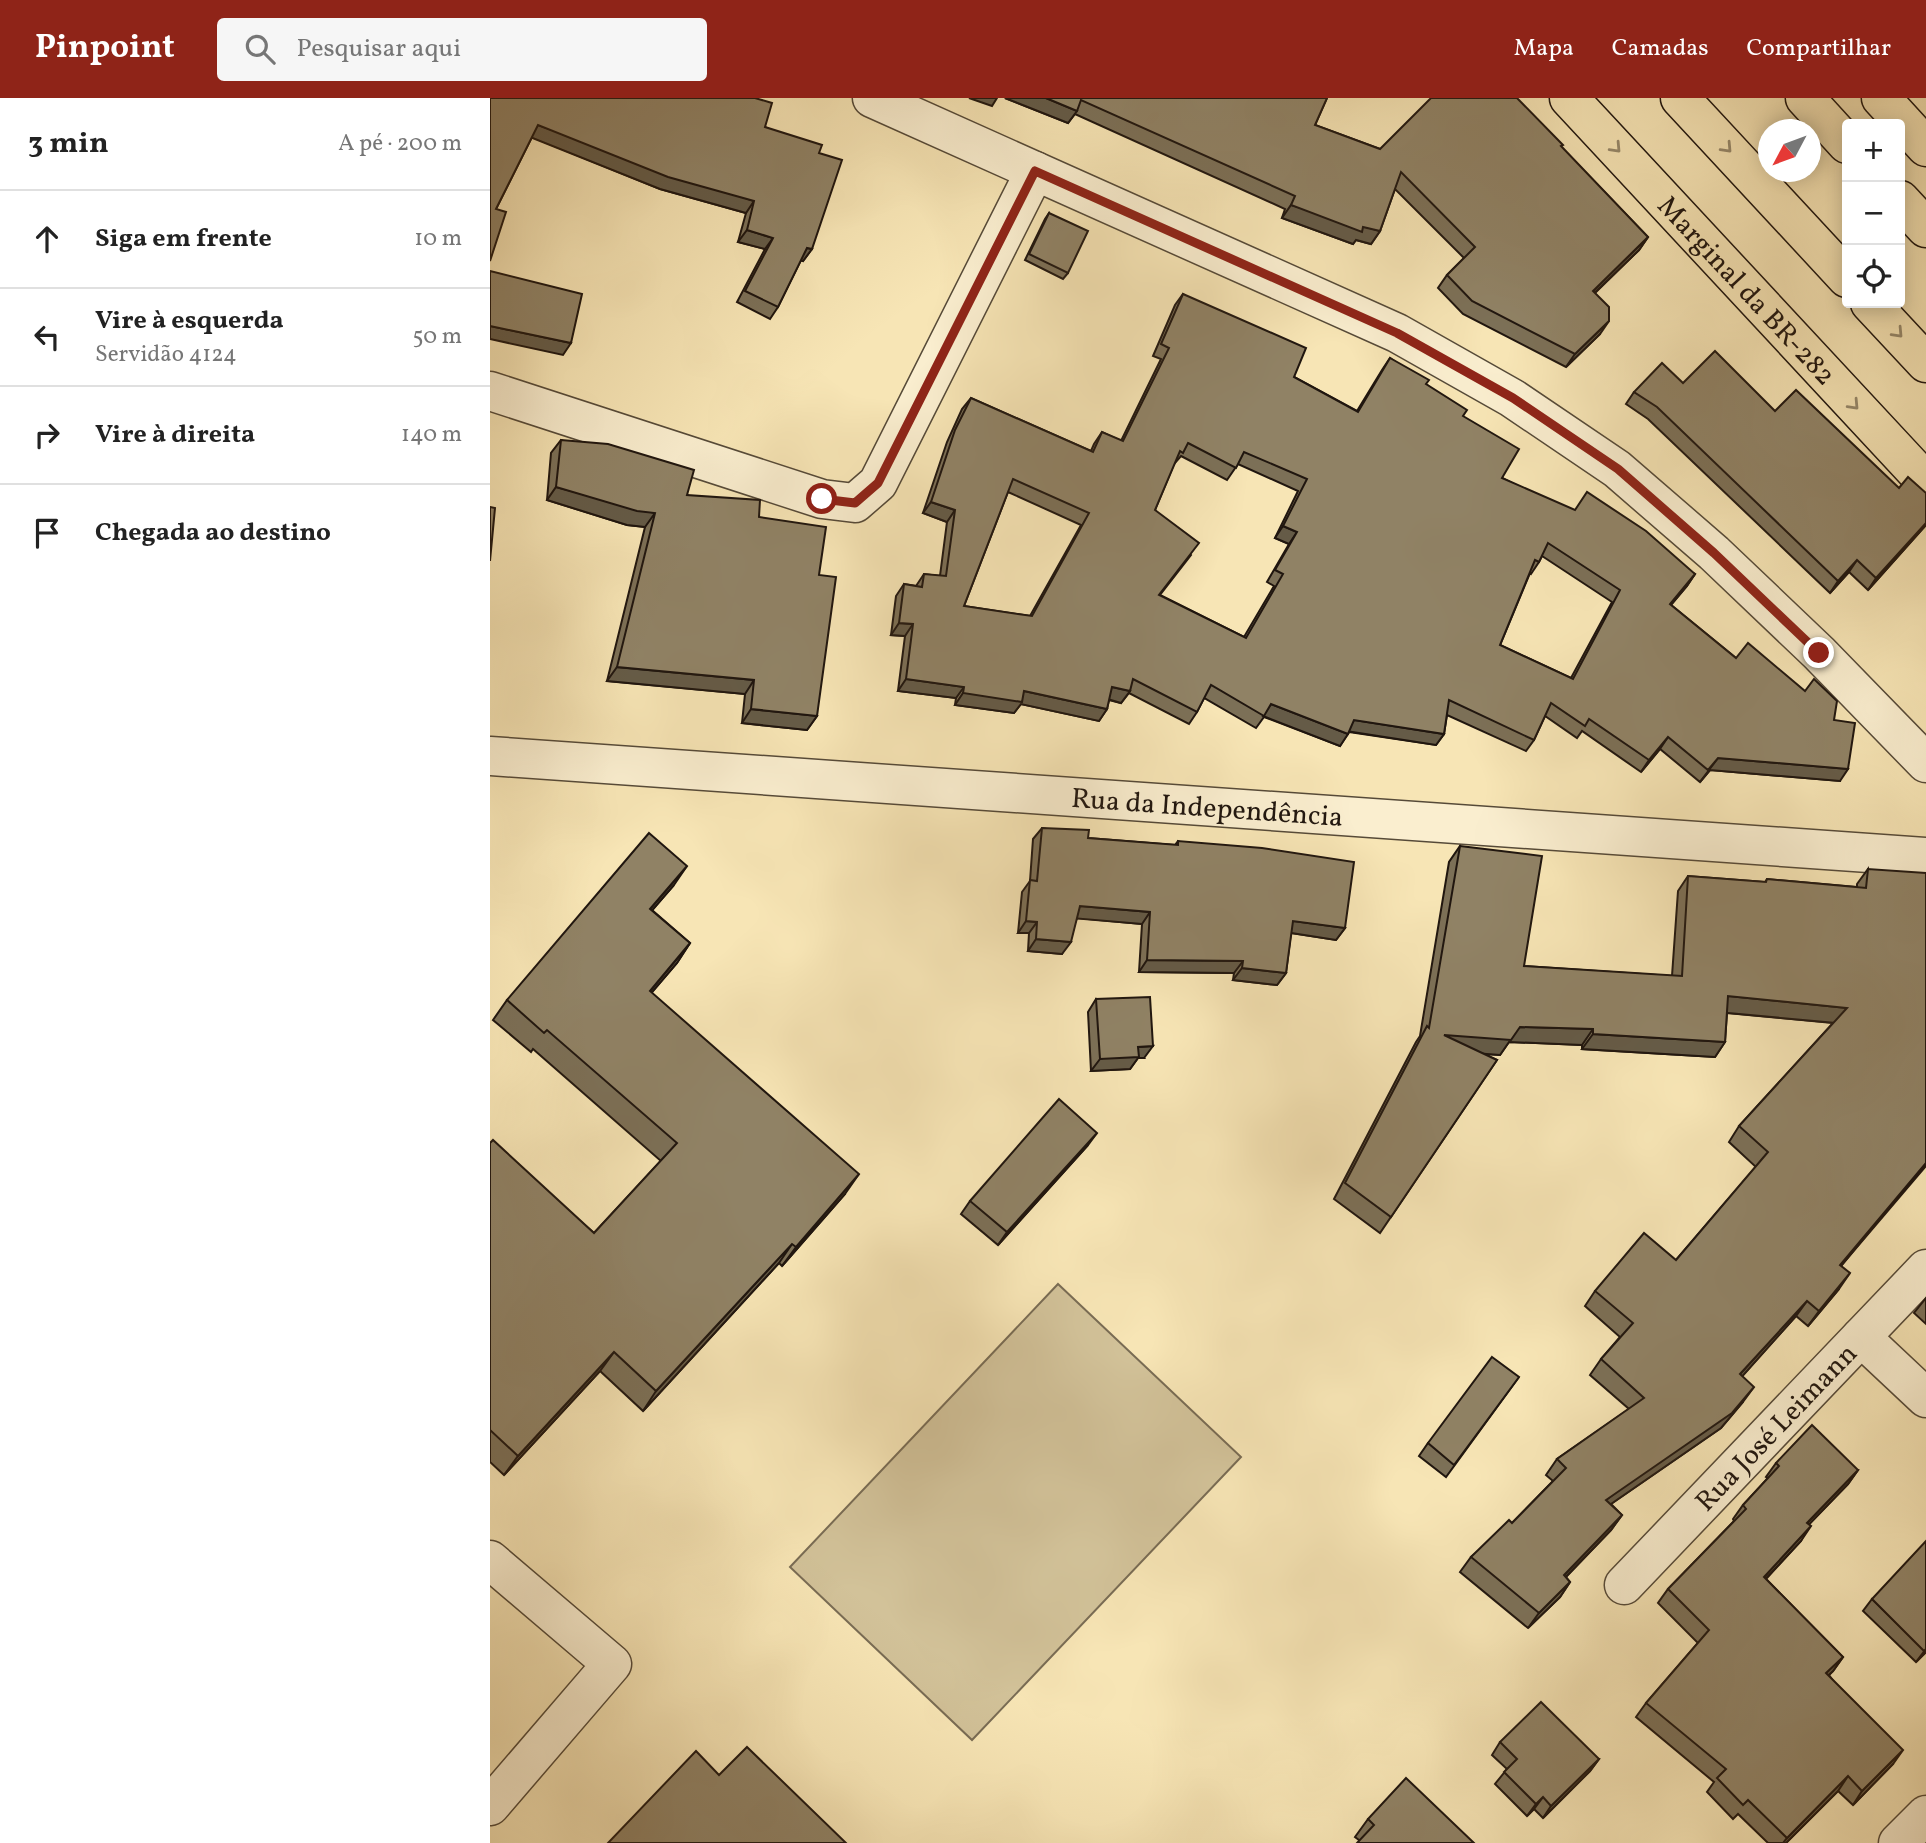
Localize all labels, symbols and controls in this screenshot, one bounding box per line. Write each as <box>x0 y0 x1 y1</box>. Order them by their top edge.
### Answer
search box <box>217 18 707 81</box>
text: Pinpoint <box>35 26 175 72</box>
icon: search <box>241 30 279 68</box>
text: Pesquisar aqui <box>297 31 461 67</box>
text: Mapa <box>1514 32 1574 66</box>
text: Camadas <box>1612 32 1708 66</box>
text: Compartilhar <box>1746 32 1891 66</box>
north arrow <box>1758 119 1821 182</box>
map controls <box>1842 119 1905 308</box>
button: + <box>1842 119 1905 182</box>
text: 3 min <box>28 123 109 165</box>
text: A pé · 200 m <box>338 128 462 160</box>
one-way arrow <box>1607 140 1620 153</box>
one-way arrow <box>1718 140 1731 153</box>
button: − <box>1842 182 1905 245</box>
street label: Marginal da BR-282 <box>1647 188 1844 395</box>
icon: ahead <box>28 220 66 258</box>
text: Siga em frente <box>95 221 272 257</box>
text: 10 m <box>414 223 462 255</box>
button: locate <box>1842 245 1905 308</box>
text: Vire à esquerda <box>95 303 284 339</box>
icon: left <box>28 318 66 356</box>
text: 50 m <box>413 321 462 353</box>
one-way arrow <box>1890 325 1903 338</box>
text: Servidão 4124 <box>95 339 237 371</box>
one-way arrow <box>1846 397 1858 410</box>
icon: right <box>28 416 66 454</box>
text: Vire à direita <box>95 417 255 453</box>
text: 140 m <box>401 419 462 451</box>
route start <box>806 483 837 514</box>
icon: arrive <box>28 514 66 552</box>
text: Chegada ao destino <box>95 515 331 551</box>
route end <box>1803 637 1834 668</box>
street label: Rua da Independência <box>1070 780 1344 838</box>
street label: Rua José Leimann <box>1687 1336 1867 1521</box>

